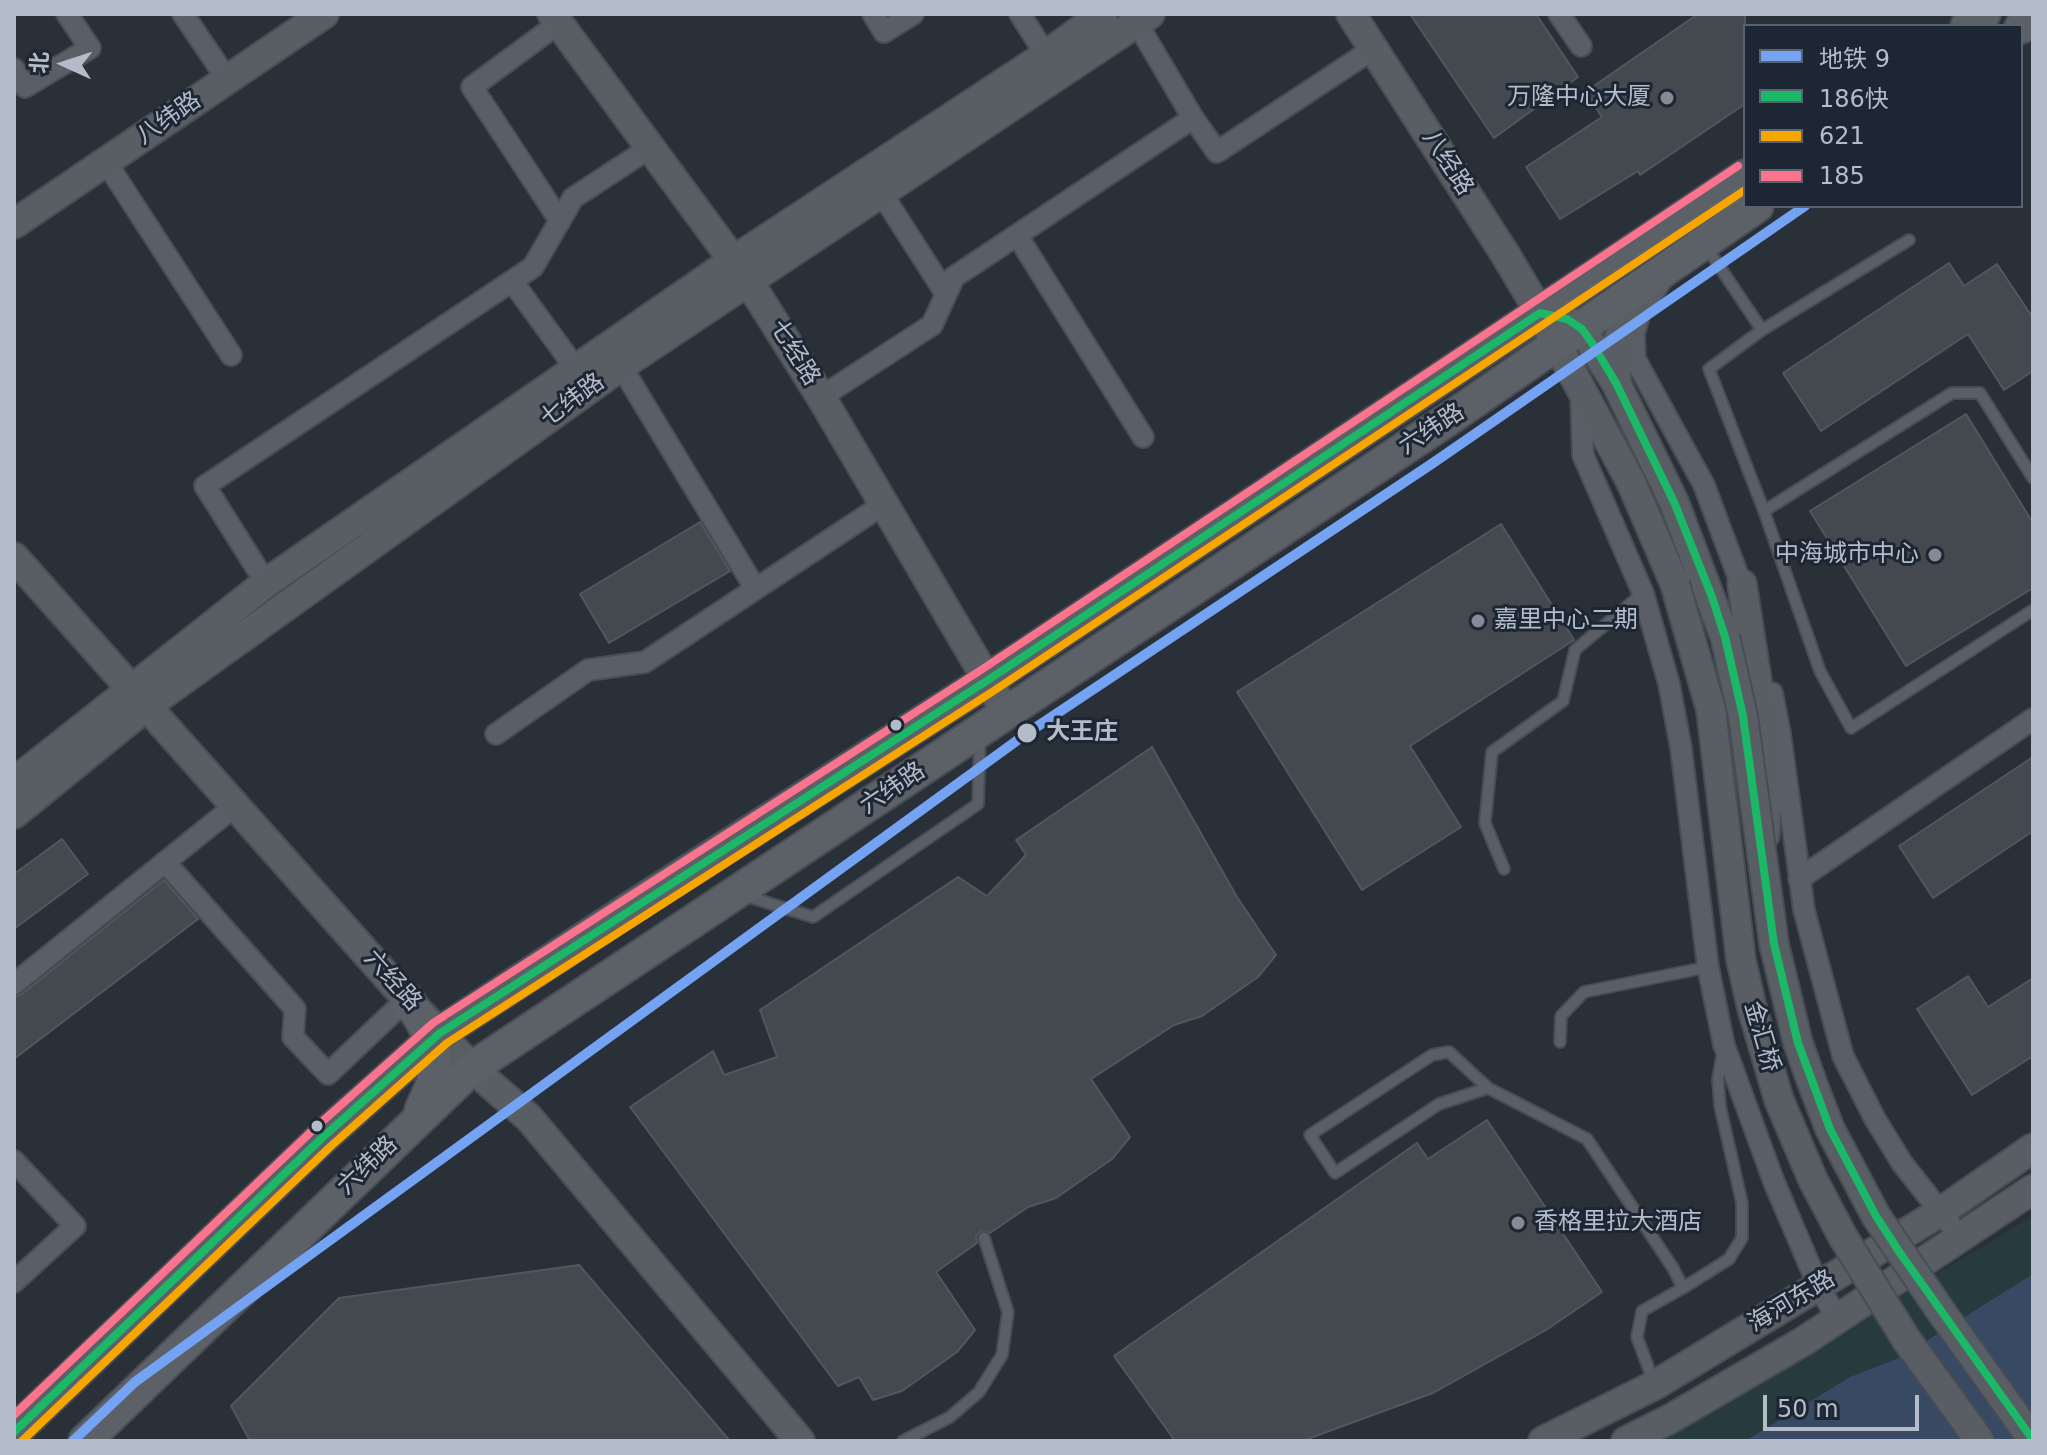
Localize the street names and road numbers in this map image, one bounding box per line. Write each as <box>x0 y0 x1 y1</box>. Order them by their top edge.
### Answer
street label: 八纬路 <box>131 87 207 151</box>
street label: 八经路 <box>1415 125 1479 201</box>
street label: 七经路 <box>763 315 825 391</box>
street label: 七纬路 <box>535 368 611 434</box>
street label: 六纬路 <box>1394 398 1470 462</box>
street label: 六纬路 <box>855 757 931 821</box>
street label: 六经路 <box>357 945 427 1017</box>
street label: 金汇桥 <box>1737 998 1785 1076</box>
street label: 六纬路 <box>332 1131 404 1201</box>
street label: 海河东路 <box>1743 1265 1841 1339</box>

